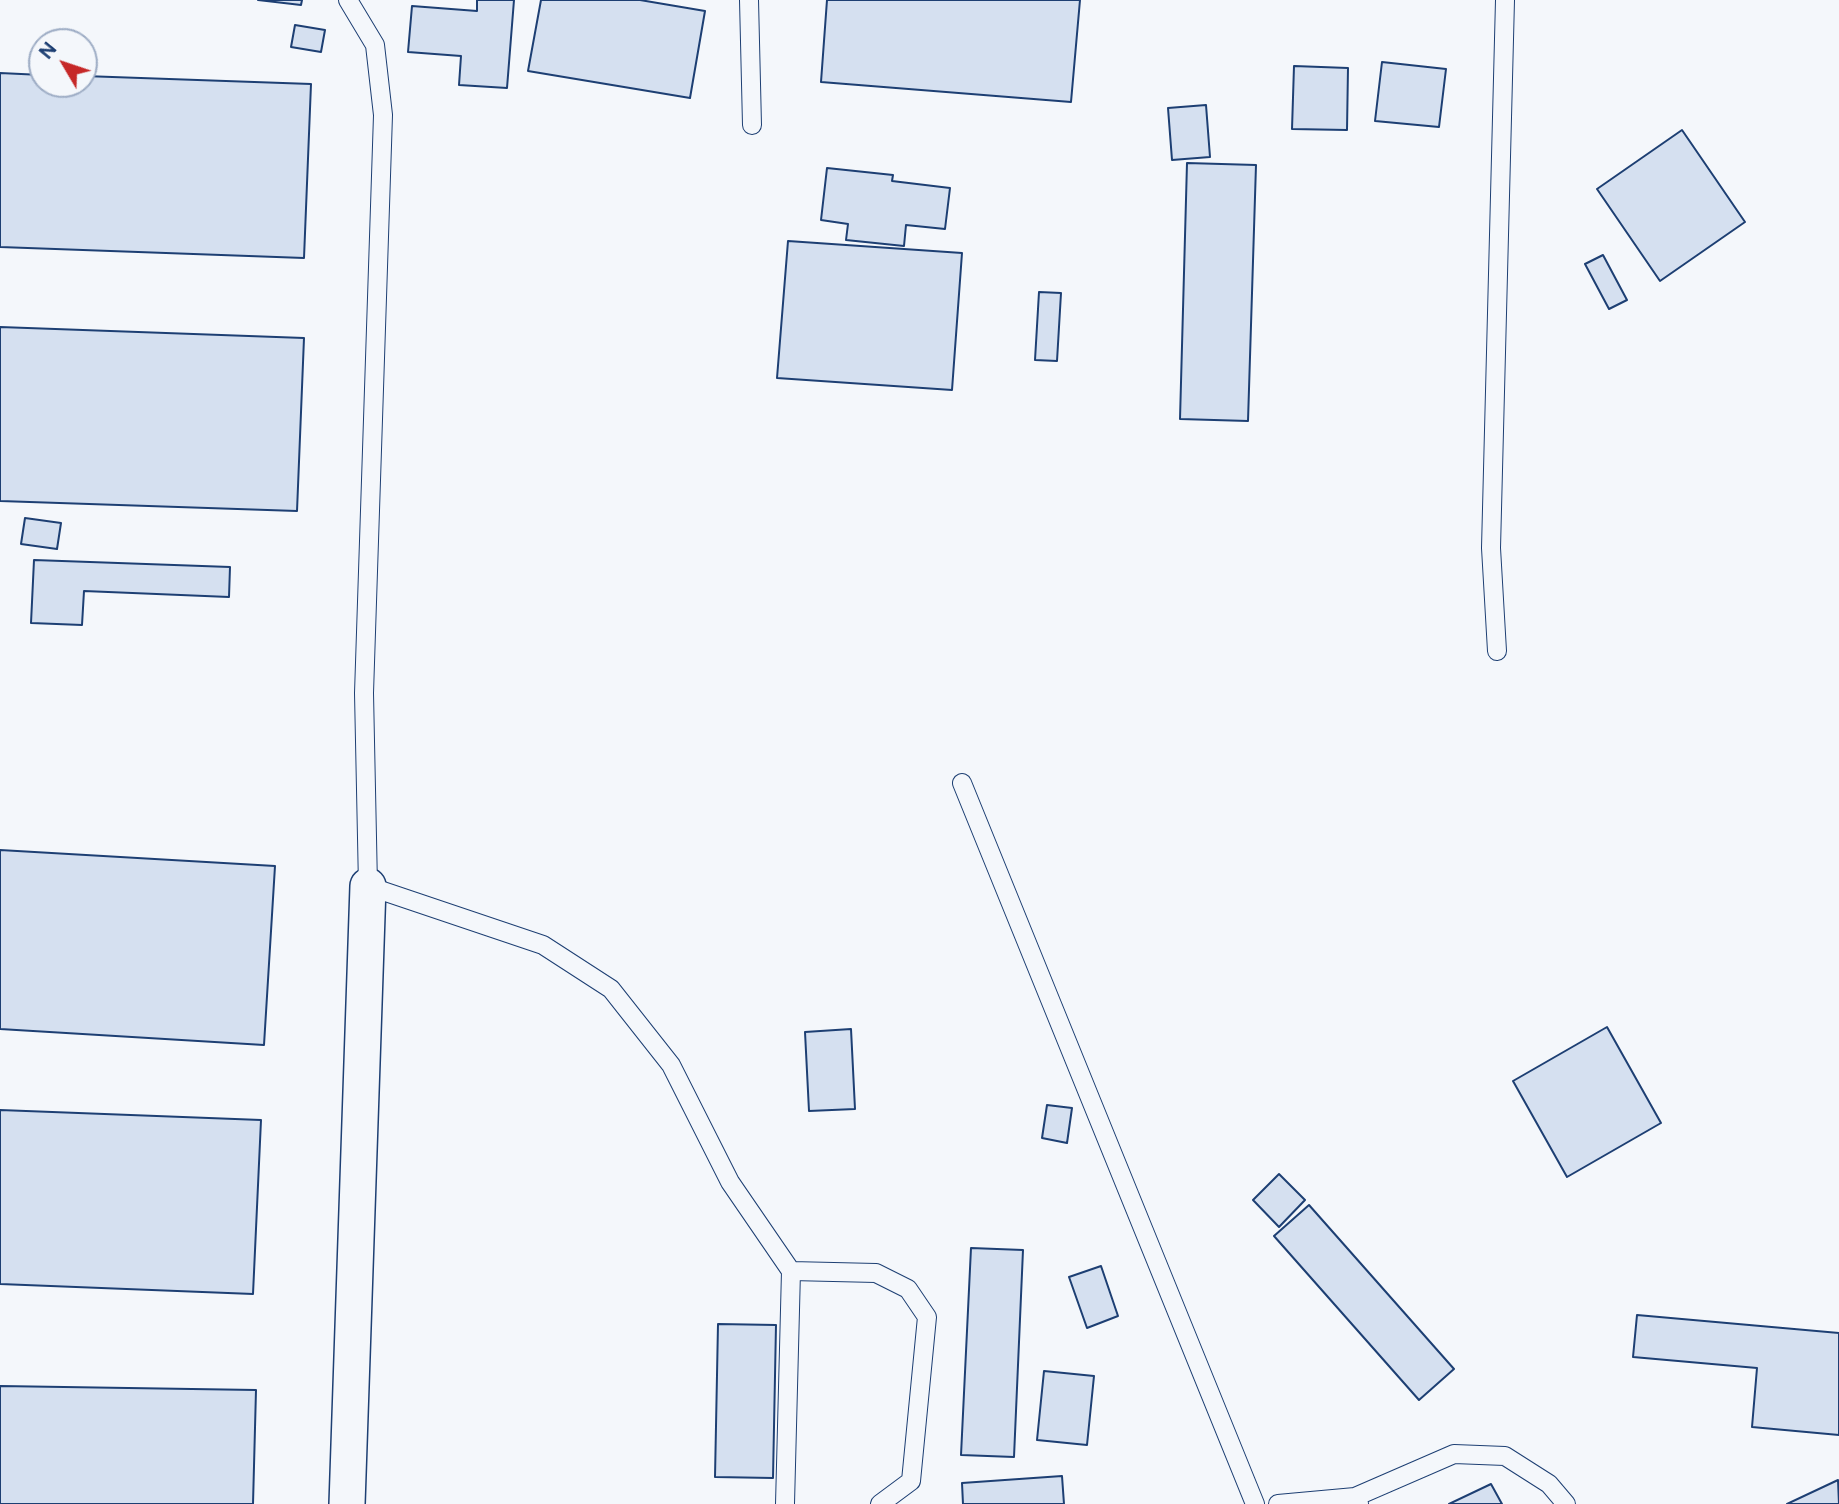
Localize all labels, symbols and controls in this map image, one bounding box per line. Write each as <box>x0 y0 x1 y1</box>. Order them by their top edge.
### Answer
north arrow <box>28 28 98 98</box>
text: N <box>34 38 61 64</box>

